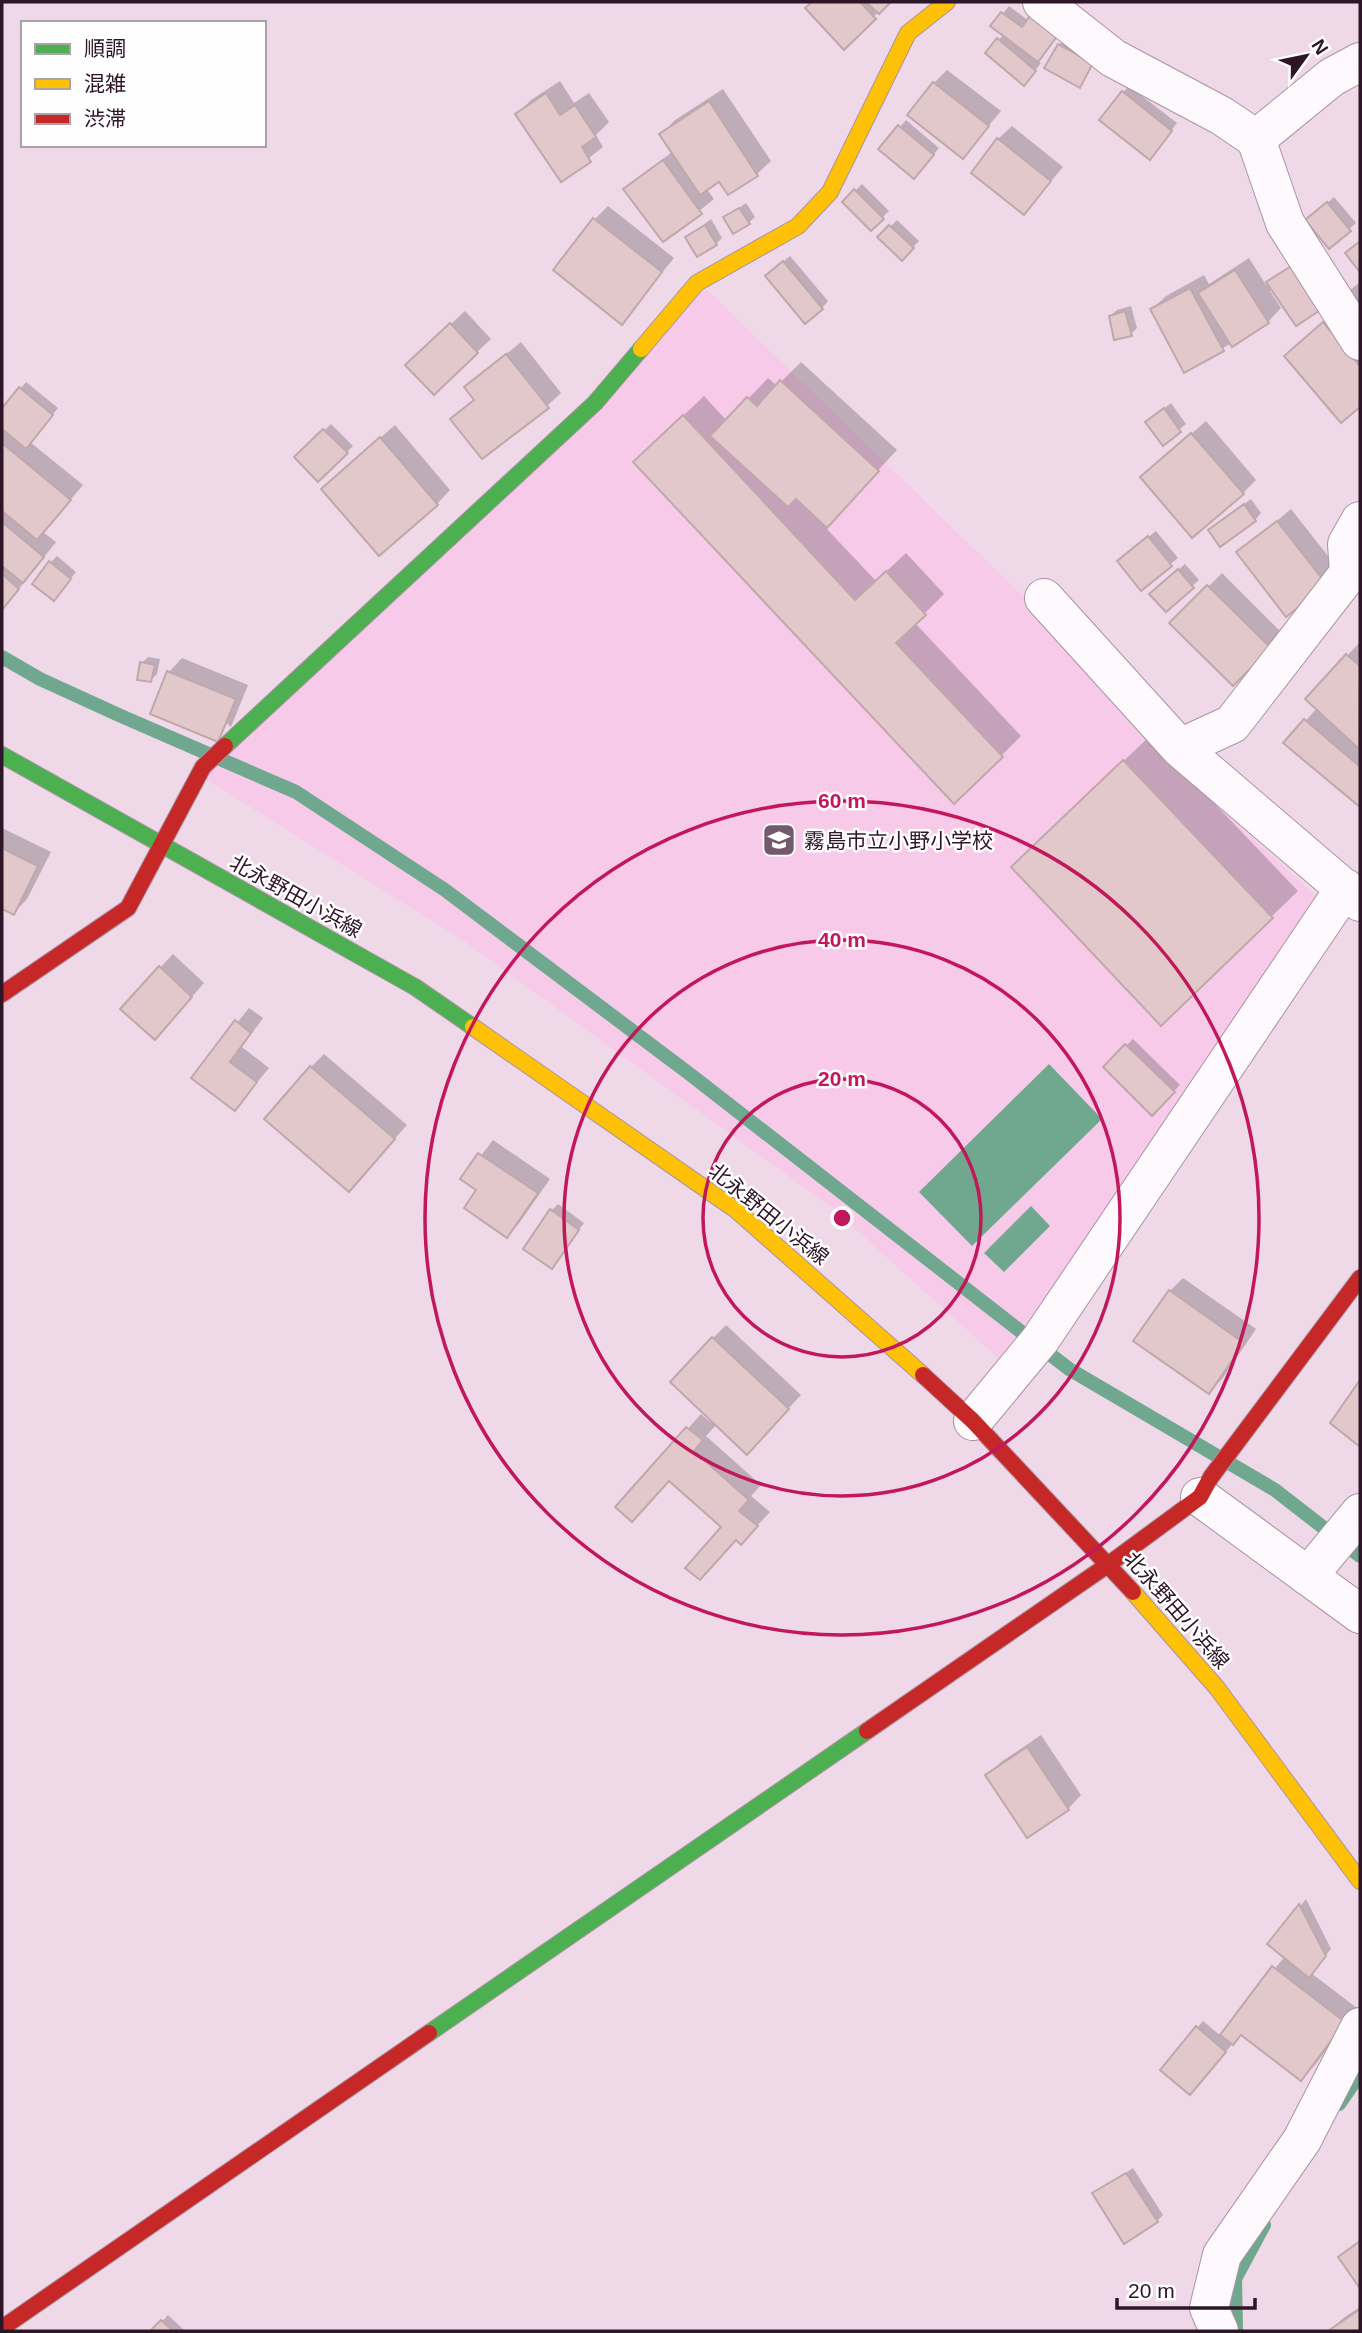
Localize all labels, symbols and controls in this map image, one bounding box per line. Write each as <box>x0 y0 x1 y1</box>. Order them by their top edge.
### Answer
legend <box>21 21 266 147</box>
north arrow <box>1271 21 1341 91</box>
text: N <box>1307 36 1332 58</box>
text: 順調 <box>84 37 126 60</box>
text: 混雑 <box>84 72 126 95</box>
text: 渋滞 <box>84 107 126 130</box>
text: 60 m <box>818 789 866 812</box>
school or university icon: 霧島市立小野小学校 <box>760 821 798 859</box>
place label: 霧島市立小野小学校 <box>804 829 993 852</box>
street label: 北永野田小浜線 <box>226 850 366 942</box>
text: 40 m <box>818 928 866 951</box>
text: 20 m <box>818 1067 866 1090</box>
street label: 北永野田小浜線 <box>705 1159 833 1269</box>
centre of rings <box>830 1206 854 1230</box>
street label: 北永野田小浜線 <box>1120 1547 1234 1673</box>
scale bar <box>1117 2266 1255 2310</box>
text: 20 m <box>1128 2279 1175 2302</box>

